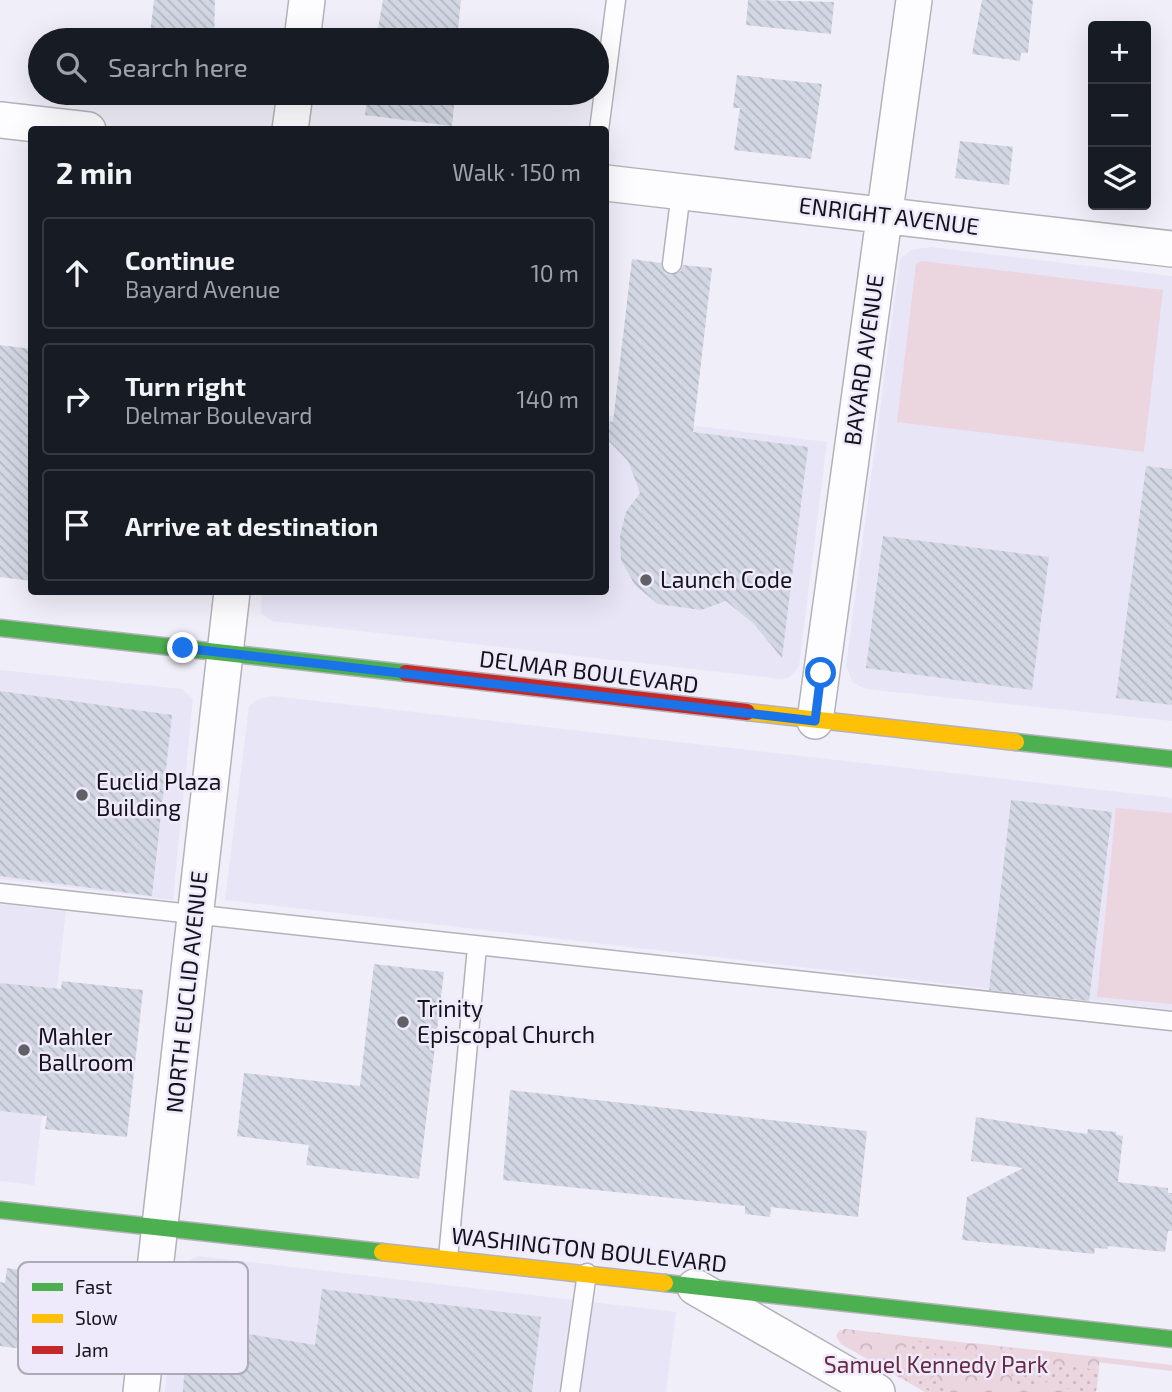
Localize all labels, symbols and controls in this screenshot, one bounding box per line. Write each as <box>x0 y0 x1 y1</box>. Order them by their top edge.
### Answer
map controls <box>1088 21 1151 210</box>
button: + <box>1088 21 1151 84</box>
search box <box>28 28 609 105</box>
icon: search <box>52 48 90 86</box>
text: Search here <box>108 51 248 82</box>
button: − <box>1088 84 1151 147</box>
button: layers <box>1088 147 1151 210</box>
text: 2 min <box>56 154 133 190</box>
text: Walk · 150 m <box>452 158 581 186</box>
street label: ENRIGHT AVENUE <box>797 190 981 240</box>
text: Continue <box>125 244 235 275</box>
icon: ahead <box>58 254 96 292</box>
text: 10 m <box>531 259 579 287</box>
street label: BAYARD AVENUE <box>837 273 889 447</box>
text: Bayard Avenue <box>125 275 280 303</box>
text: Turn right <box>125 370 246 401</box>
icon: right <box>58 380 96 418</box>
text: 140 m <box>517 385 579 413</box>
text: Delmar Boulevard <box>125 401 313 429</box>
icon: arrive <box>58 506 96 544</box>
text: Arrive at destination <box>125 510 378 541</box>
place label: Launch Code <box>660 565 792 593</box>
marker: Launch Code <box>638 572 654 588</box>
route end <box>167 632 198 663</box>
street label: DELMAR BOULEVARD <box>478 644 700 698</box>
route start <box>805 657 836 688</box>
place label: Euclid Plaza Building <box>96 767 221 821</box>
marker: Euclid Plaza Building <box>74 787 90 803</box>
street label: NORTH EUCLID AVENUE <box>159 869 213 1114</box>
place label: Trinity Episcopal Church <box>417 994 595 1048</box>
marker: Trinity Episcopal Church <box>395 1014 411 1030</box>
place label: Mahler Ballroom <box>38 1022 134 1076</box>
marker: Mahler Ballroom <box>16 1042 32 1058</box>
street label: WASHINGTON BOULEVARD <box>450 1221 728 1277</box>
legend <box>18 1262 248 1374</box>
text: Fast <box>75 1275 112 1298</box>
text: Slow <box>75 1306 118 1329</box>
text: Jam <box>75 1338 109 1361</box>
park label: Samuel Kennedy Park <box>824 1350 1048 1378</box>

